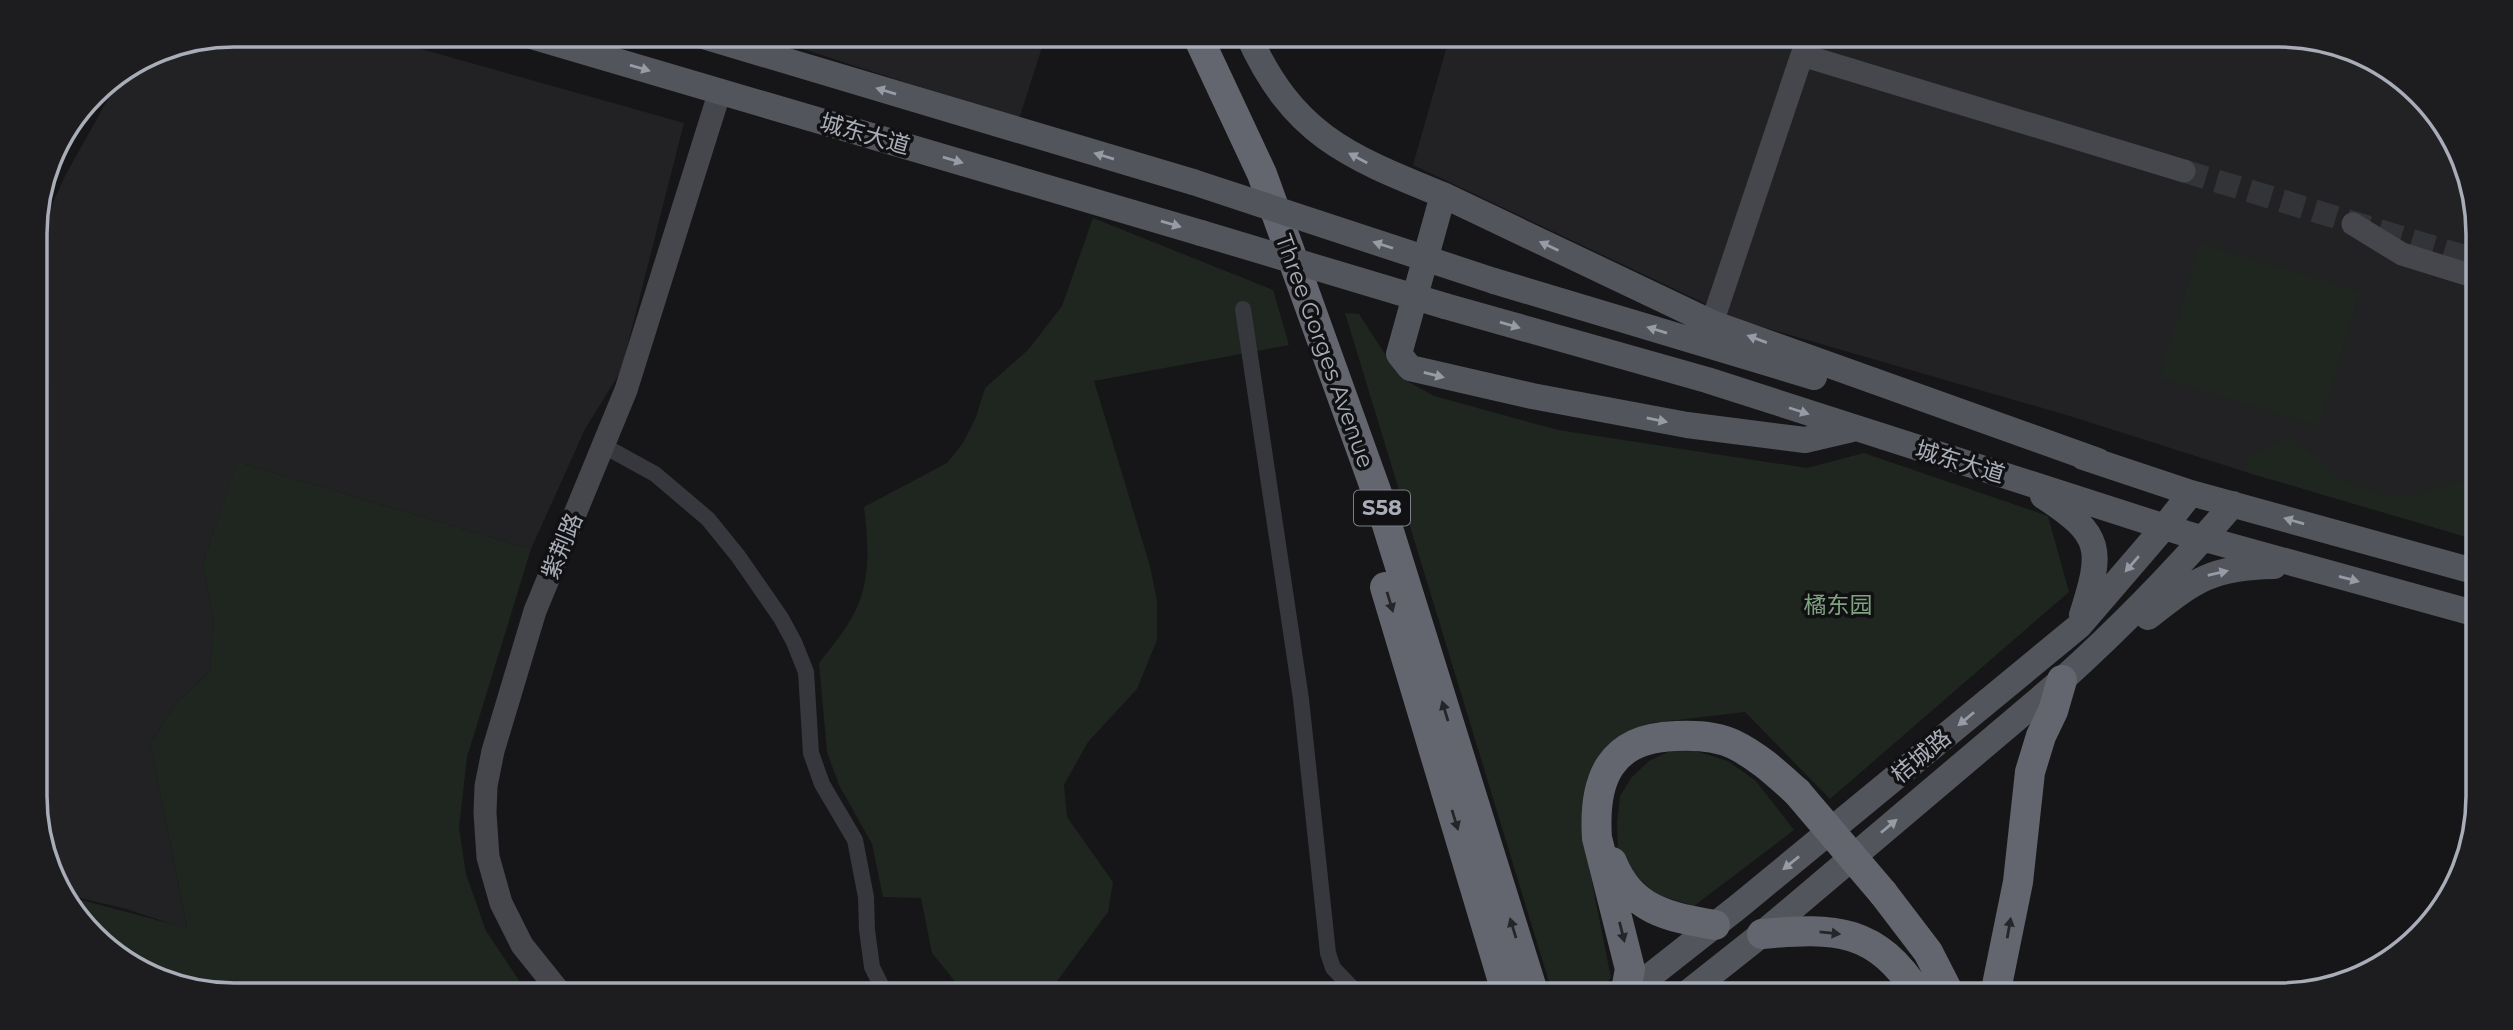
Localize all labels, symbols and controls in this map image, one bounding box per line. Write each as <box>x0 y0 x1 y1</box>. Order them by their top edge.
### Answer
one-way arrow <box>630 63 651 73</box>
one-way arrow <box>875 85 896 95</box>
street label: 城东大道 <box>817 108 913 160</box>
one-way arrow <box>1093 150 1114 160</box>
one-way arrow <box>1348 152 1368 163</box>
one-way arrow <box>942 155 964 166</box>
one-way arrow <box>1161 219 1182 229</box>
street label: Three Gorges Avenue <box>1270 230 1380 472</box>
one-way arrow <box>1372 239 1393 250</box>
one-way arrow <box>1539 240 1559 252</box>
one-way arrow <box>1500 320 1522 331</box>
one-way arrow <box>1646 324 1667 334</box>
one-way arrow <box>1746 333 1767 344</box>
one-way arrow <box>1423 370 1445 381</box>
one-way arrow <box>1788 406 1809 417</box>
one-way arrow <box>1646 414 1668 425</box>
street label: 城东大道 <box>1912 435 2008 489</box>
road number: S58 <box>1354 490 1410 526</box>
street label: 紫荆路 <box>536 509 588 583</box>
one-way arrow <box>2283 515 2304 525</box>
one-way arrow <box>2124 555 2140 573</box>
one-way arrow <box>2207 567 2229 578</box>
one-way arrow <box>2339 574 2360 584</box>
park label: 橘东园 <box>1804 591 1873 619</box>
one-way arrow <box>1385 592 1395 613</box>
one-way arrow <box>1440 701 1450 722</box>
one-way arrow <box>1958 711 1976 726</box>
street label: 桔城路 <box>1886 723 1956 789</box>
one-way arrow <box>1450 810 1460 831</box>
one-way arrow <box>1880 819 1898 834</box>
one-way arrow <box>1782 855 1799 870</box>
one-way arrow <box>2004 917 2015 939</box>
one-way arrow <box>1508 918 1518 939</box>
one-way arrow <box>1616 921 1627 943</box>
one-way arrow <box>1819 927 1841 938</box>

